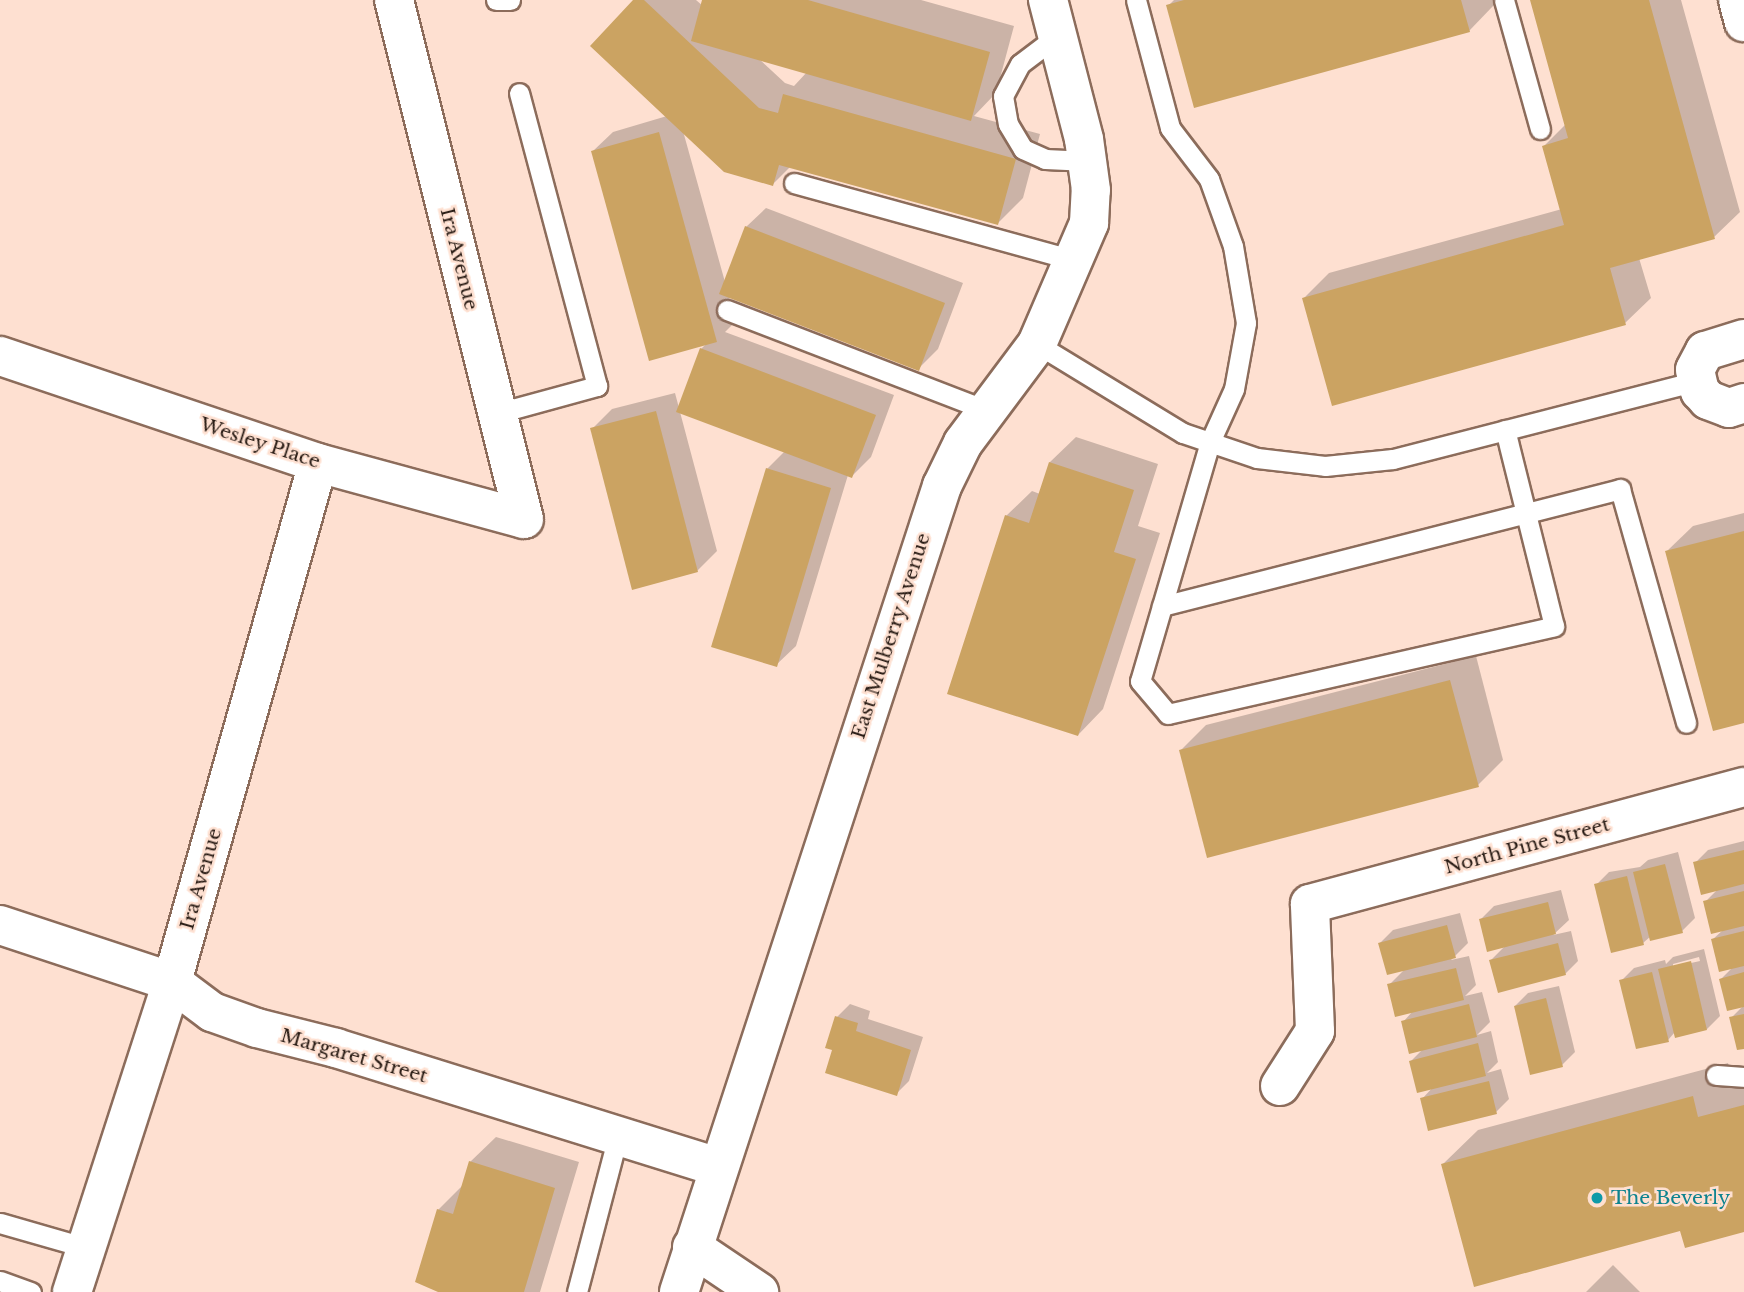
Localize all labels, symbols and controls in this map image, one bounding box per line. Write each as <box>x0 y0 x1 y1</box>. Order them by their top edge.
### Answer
street label: Ira Avenue <box>435 205 483 313</box>
street label: Wesley Place <box>197 413 323 473</box>
street label: East Mulberry Avenue <box>847 530 935 742</box>
street label: North Pine Street <box>1442 813 1612 879</box>
street label: Ira Avenue <box>176 825 226 933</box>
street label: Margaret Street <box>278 1024 430 1088</box>
place label: The Beverly <box>1611 1187 1730 1209</box>
marker: The Beverly <box>1589 1190 1605 1206</box>

